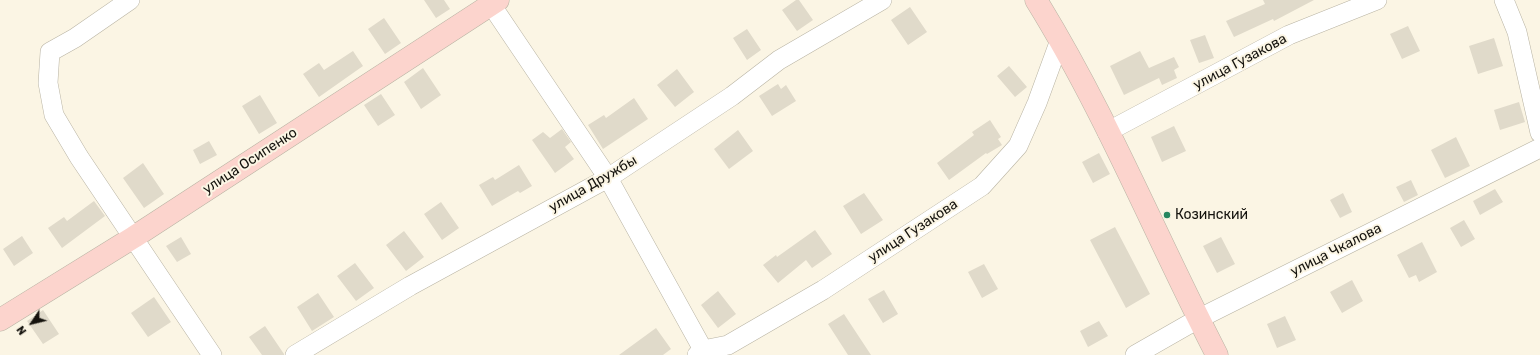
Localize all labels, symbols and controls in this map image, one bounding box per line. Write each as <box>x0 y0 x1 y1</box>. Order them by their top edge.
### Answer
street label: улица Гузакова <box>1190 30 1290 94</box>
street label: улица Осипенко <box>200 124 300 198</box>
street label: улица Дружбы <box>546 152 640 216</box>
street label: улица Гузакова <box>865 196 961 266</box>
place label: Козинский <box>1175 207 1248 223</box>
marker: Козинский <box>1162 210 1172 220</box>
street label: улица Чкалова <box>1288 220 1384 280</box>
north arrow <box>12 303 52 343</box>
text: N <box>14 323 29 337</box>

